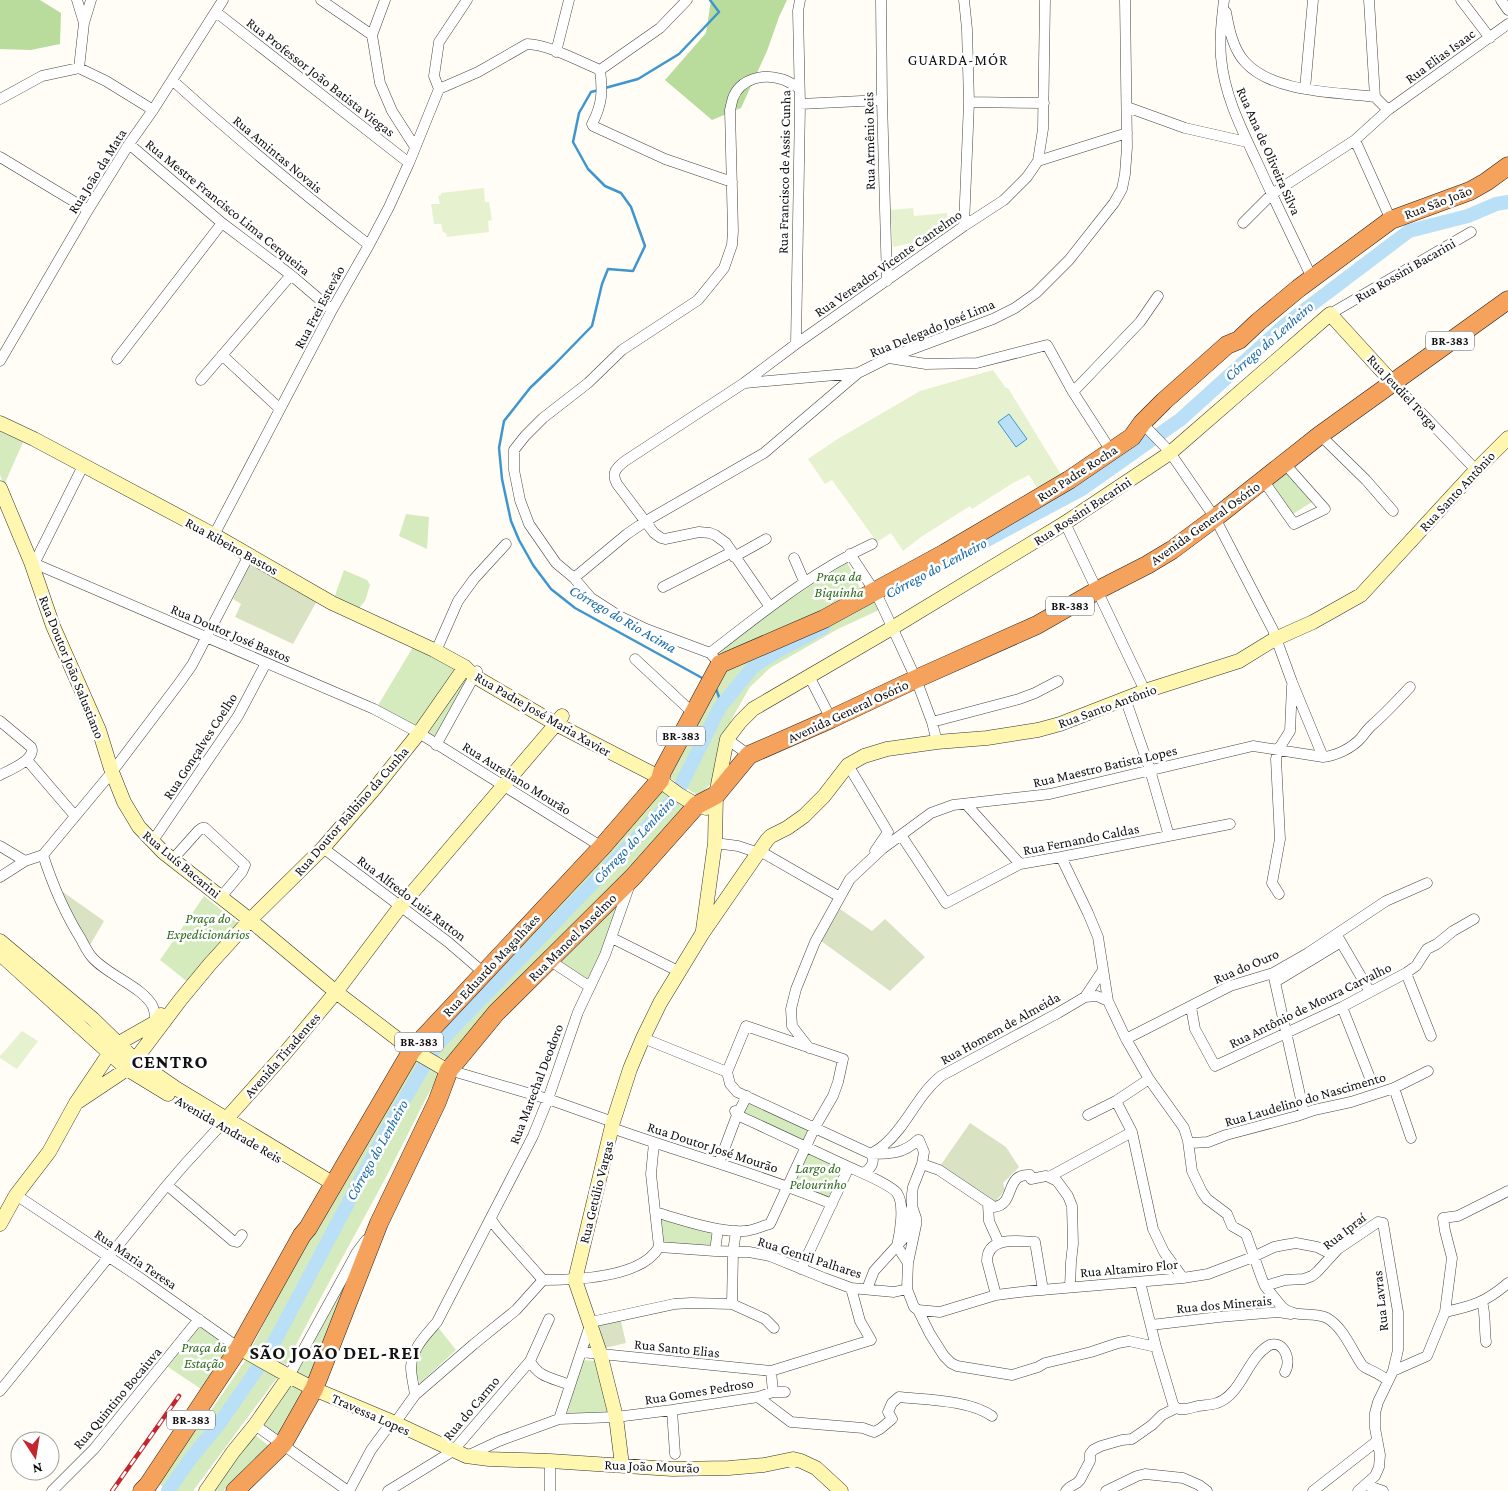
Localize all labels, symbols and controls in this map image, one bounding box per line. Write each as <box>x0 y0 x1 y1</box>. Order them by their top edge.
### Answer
street label: Rua Professor João Batista Viegas <box>244 14 398 140</box>
street label: Rua Elias Isaac <box>1402 25 1478 87</box>
district label: GUARDA-MÓR <box>908 52 1008 68</box>
street label: Rua Ana de Oliveira Silva <box>1234 85 1305 218</box>
street label: Rua Francisco de Assis Cunha <box>775 89 793 254</box>
street label: Rua Armênio Reis <box>860 92 878 190</box>
street label: Rua Amintas Novais <box>230 112 326 196</box>
street label: Rua João da Mata <box>65 125 130 216</box>
street label: Rua Mestre Francisco Lima Cerqueira <box>143 136 314 279</box>
street label: Rua São João <box>1402 182 1474 222</box>
street label: Rua Vereador Vicente Cantelmo <box>811 206 965 320</box>
street label: Rua Rossini Bacarini <box>1352 235 1458 305</box>
street label: Rua Frei Estevão <box>290 263 348 351</box>
street label: Rua Delegado José Lima <box>867 295 997 360</box>
water label: Córrego do Lenheiro <box>1221 298 1317 385</box>
road number: BR-383 <box>1426 332 1474 351</box>
street label: Rua Jeudiel Torga <box>1364 351 1442 433</box>
street label: Rua Padre Rocha <box>1034 441 1121 505</box>
street label: Rua Santo Antônio <box>1416 448 1498 534</box>
street label: Rua Rossini Bacarini <box>1030 473 1134 549</box>
street label: Avenida General Osório <box>1147 478 1263 568</box>
street label: Rua Ribeiro Bastos <box>183 514 281 578</box>
water label: Córrego do Lenheiro <box>883 535 990 602</box>
park label: Praça da Biquinha <box>815 568 864 600</box>
water label: Córrego do Rio Acima <box>566 582 679 657</box>
street label: Rua Doutor João Salustiano <box>36 593 108 741</box>
road number: BR-383 <box>1046 596 1094 616</box>
street label: Rua Doutor José Bastos <box>169 600 293 666</box>
street label: Rua Padre José Maria Xavier <box>472 668 614 760</box>
street label: Avenida General Osório <box>785 676 911 746</box>
street label: Rua Santo Antônio <box>1055 681 1159 731</box>
street label: Rua Gonçalves Coelho <box>160 690 240 802</box>
road number: BR-383 <box>657 726 705 746</box>
street label: Rua Aureliano Mourão <box>460 738 574 818</box>
street label: Rua Maestro Batista Lopes <box>1031 742 1179 790</box>
street label: Rua Doutor Balbino da Cunha <box>290 743 412 879</box>
water label: Córrego do Lenheiro <box>590 793 679 887</box>
street label: Rua Fernando Caldas <box>1022 820 1140 858</box>
street label: Rua Luís Bacarini <box>140 827 224 901</box>
street label: Rua Alfredo Luiz Ratton <box>354 852 470 944</box>
street label: Rua Manoel Anselmo <box>525 890 619 984</box>
park label: Praça do Expedicionários <box>166 910 250 942</box>
street label: Rua Eduardo Magalhães <box>439 910 543 1020</box>
street label: Rua do Ouro <box>1211 945 1281 987</box>
street label: Rua Antônio de Moura Carvalho <box>1226 959 1394 1051</box>
street label: Rua Homem de Almeida <box>937 988 1063 1068</box>
street label: Avenida Tiradentes <box>241 1009 323 1101</box>
street label: Rua Marechal Deodoro <box>506 1022 566 1146</box>
road number: BR-383 <box>395 1032 443 1052</box>
district label: CENTRO <box>131 1051 209 1072</box>
street label: Rua Laudelino do Nascimento <box>1223 1068 1387 1130</box>
street label: Avenida Andrade Reis <box>173 1092 285 1166</box>
water label: Córrego do Lenheiro <box>343 1097 412 1203</box>
street label: Rua Doutor José Mourão <box>646 1118 780 1176</box>
street label: Rua Getúlio Vargas <box>575 1139 617 1245</box>
park label: Largo do Pelourinho <box>790 1160 846 1192</box>
street label: Rua Ipraí <box>1319 1209 1369 1253</box>
street label: Rua Maria Teresa <box>92 1226 181 1293</box>
street label: Rua Gentil Palhares <box>756 1233 864 1281</box>
street label: Rua Altamiro Flor <box>1079 1256 1179 1280</box>
street label: Rua Lavras <box>1369 1270 1391 1332</box>
street label: Rua dos Minerais <box>1176 1292 1272 1316</box>
street label: Rua Santo Elias <box>634 1336 720 1360</box>
park label: Praça da Estação <box>181 1339 227 1371</box>
district label: SÃO JOÃO DEL-REI <box>250 1342 420 1363</box>
street label: Rua Quintino Bocaiuva <box>70 1343 165 1452</box>
street label: Rua do Carmo <box>440 1373 503 1443</box>
street label: Rua Gomes Pedroso <box>644 1375 755 1407</box>
street label: Travessa Lopes <box>329 1390 413 1438</box>
road number: BR-383 <box>167 1410 215 1430</box>
north arrow <box>10 1431 60 1481</box>
street label: Rua João Mourão <box>604 1456 700 1476</box>
text: N <box>31 1460 44 1478</box>

